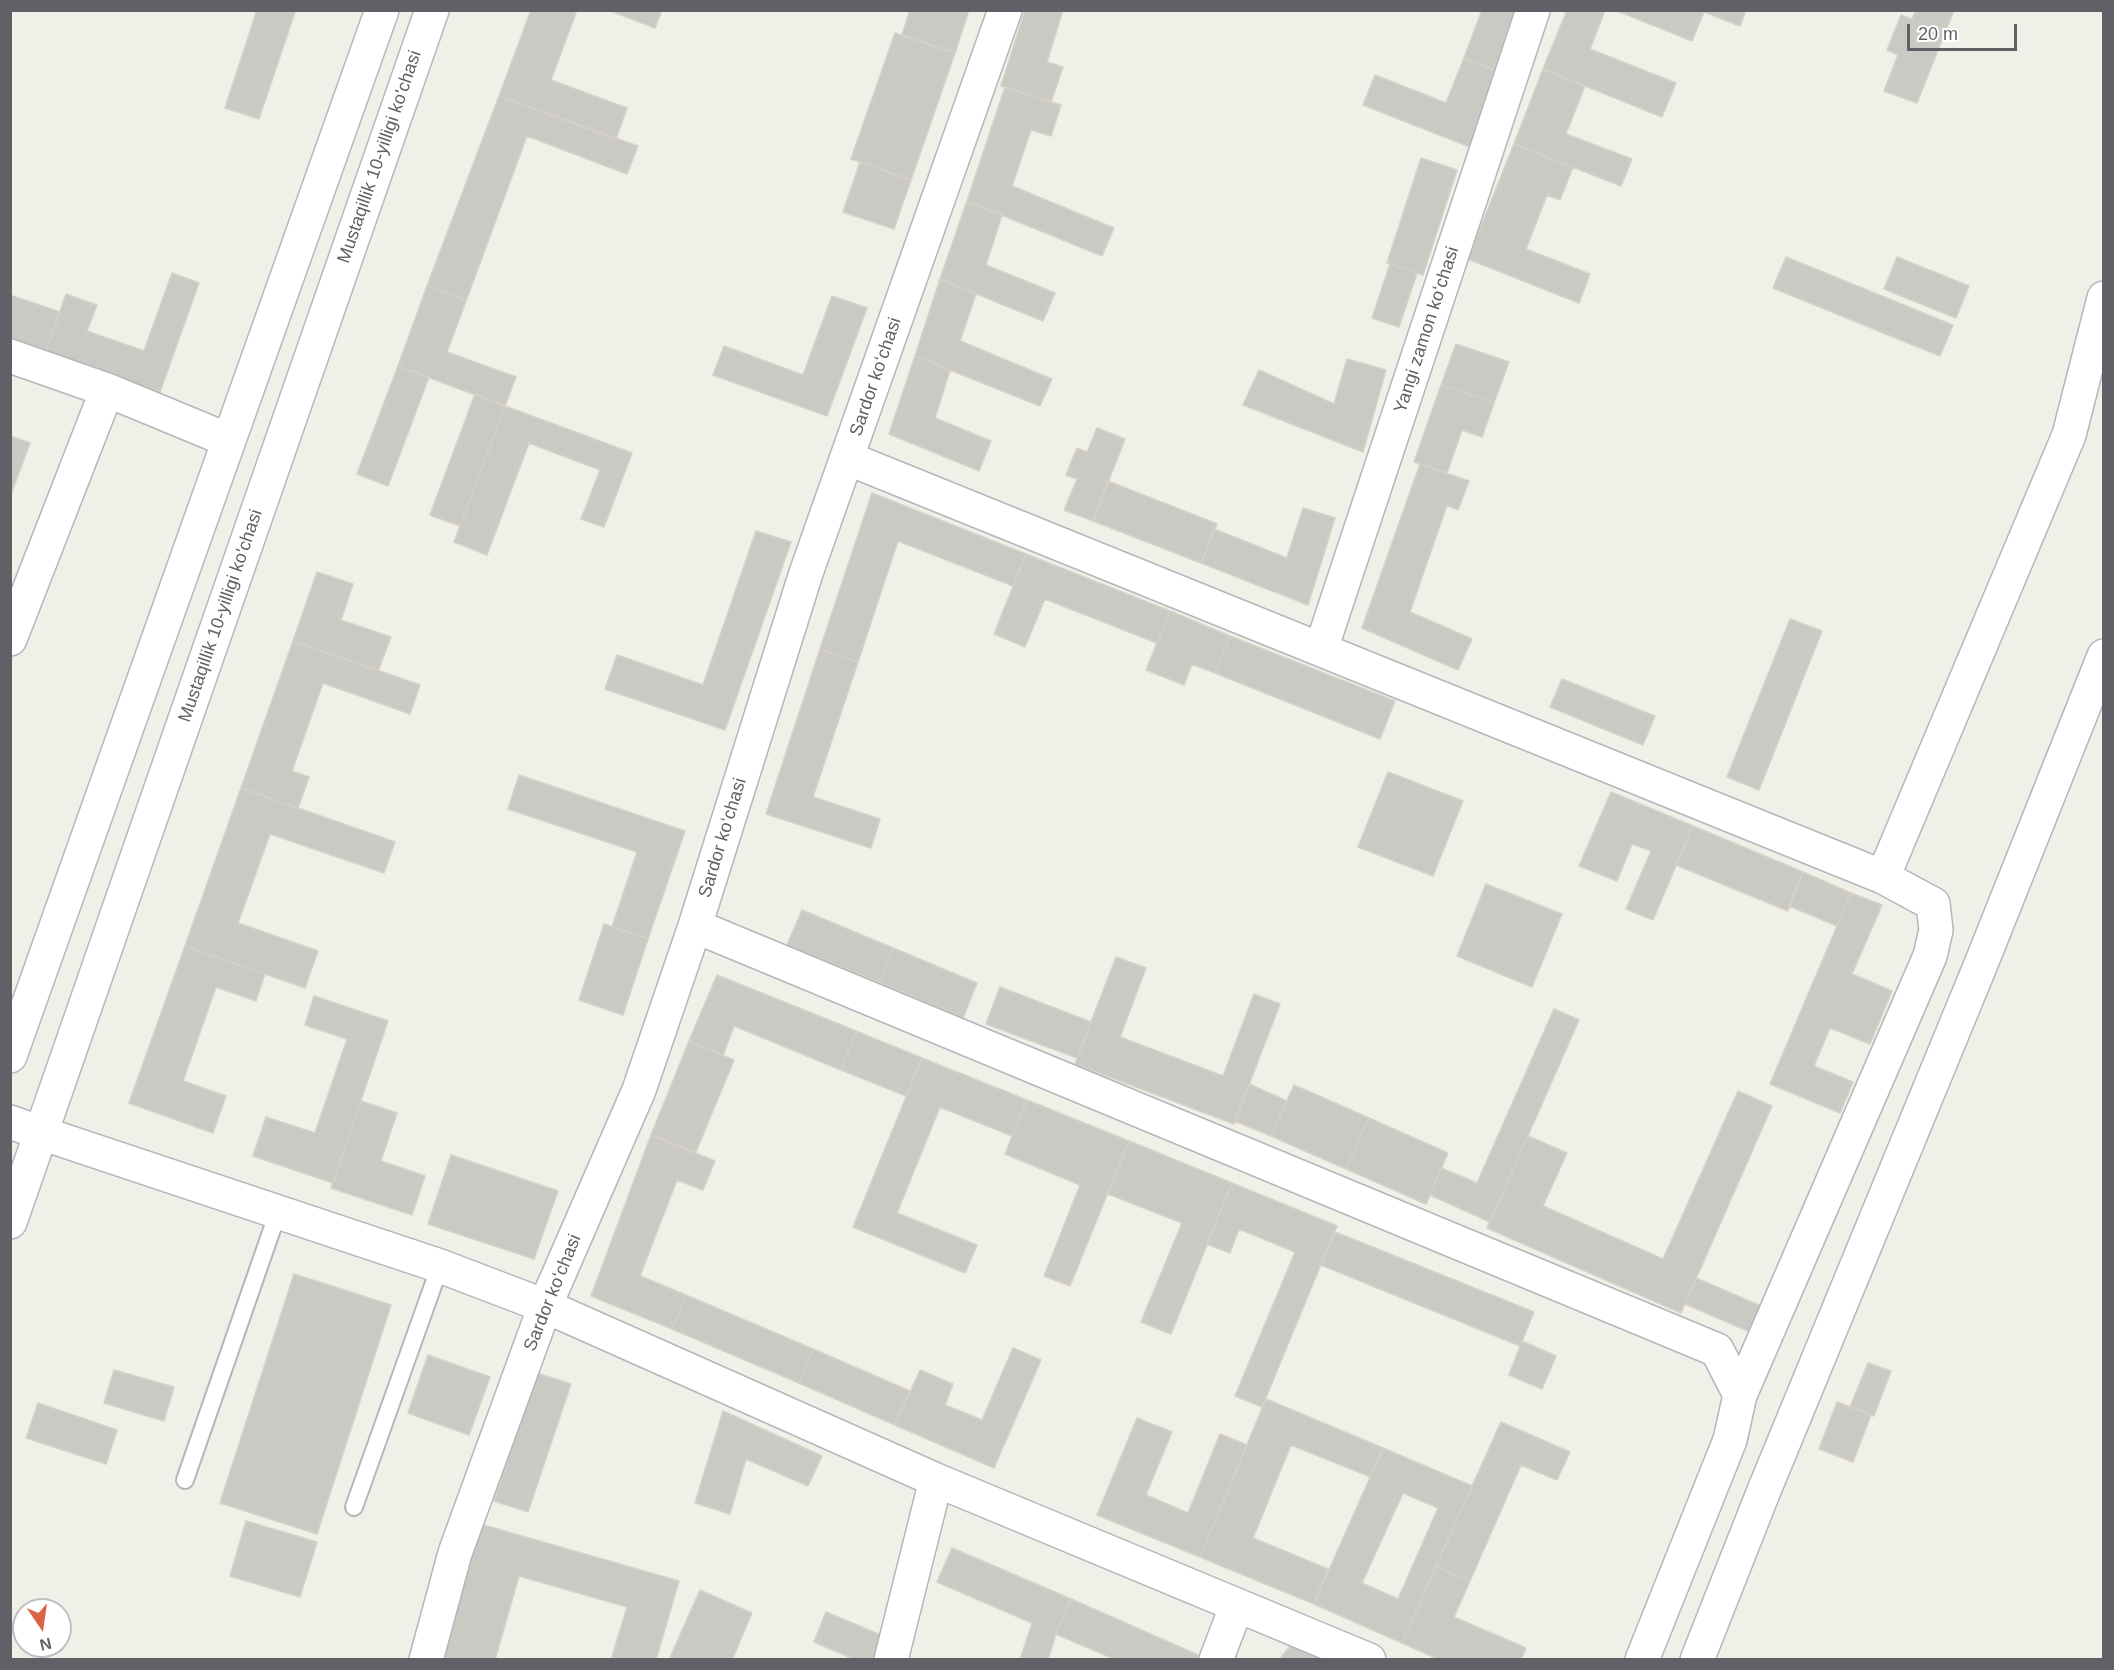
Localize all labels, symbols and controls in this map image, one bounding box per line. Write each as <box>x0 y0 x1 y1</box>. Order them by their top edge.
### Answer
scale bar <box>1910 12 2020 50</box>
text: 20 m <box>1918 24 1958 44</box>
street label: Mustaqillik 10-yilligi ko'chasi <box>333 48 427 266</box>
street label: Yangi zamon koʻchasi <box>1390 244 1464 416</box>
street label: Sardor koʻchasi <box>846 315 906 439</box>
street label: Mustaqillik 10-yilligi ko'chasi <box>174 507 268 725</box>
street label: Sardor koʻchasi <box>695 776 751 900</box>
street label: Sardor koʻchasi <box>520 1231 586 1355</box>
north arrow <box>12 1598 72 1658</box>
text: N <box>38 1634 53 1654</box>

